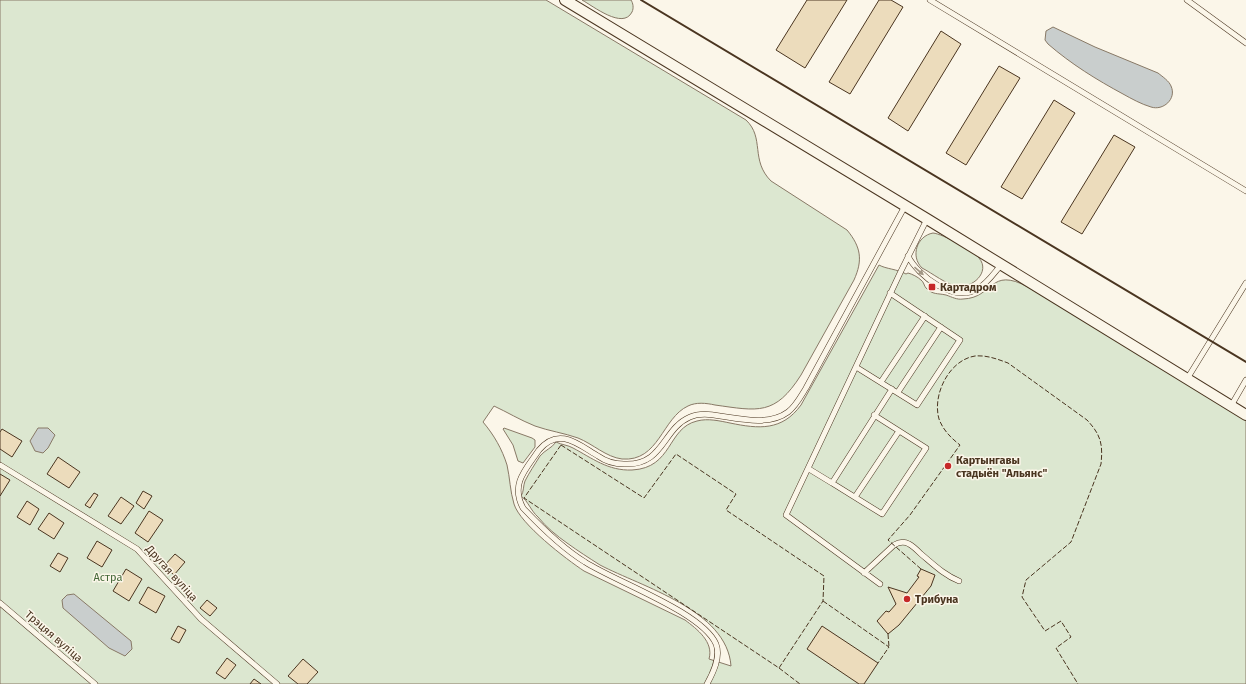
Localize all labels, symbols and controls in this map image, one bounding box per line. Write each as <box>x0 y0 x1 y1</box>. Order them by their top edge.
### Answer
one-way arrow <box>914 267 925 276</box>
place label: Картадром <box>940 281 997 294</box>
marker: Картадром <box>927 282 937 292</box>
place label: Картынгавы стадыён "Альянс" <box>956 454 1047 480</box>
marker: Картынгавы стадыён "Альянс" <box>943 461 953 471</box>
street label: Другая вуліца <box>142 542 200 604</box>
park label: Астра <box>94 571 122 584</box>
place label: Трибуна <box>915 593 958 606</box>
marker: Трибуна <box>902 594 912 604</box>
street label: Трэцяя вуліца <box>22 608 85 665</box>

